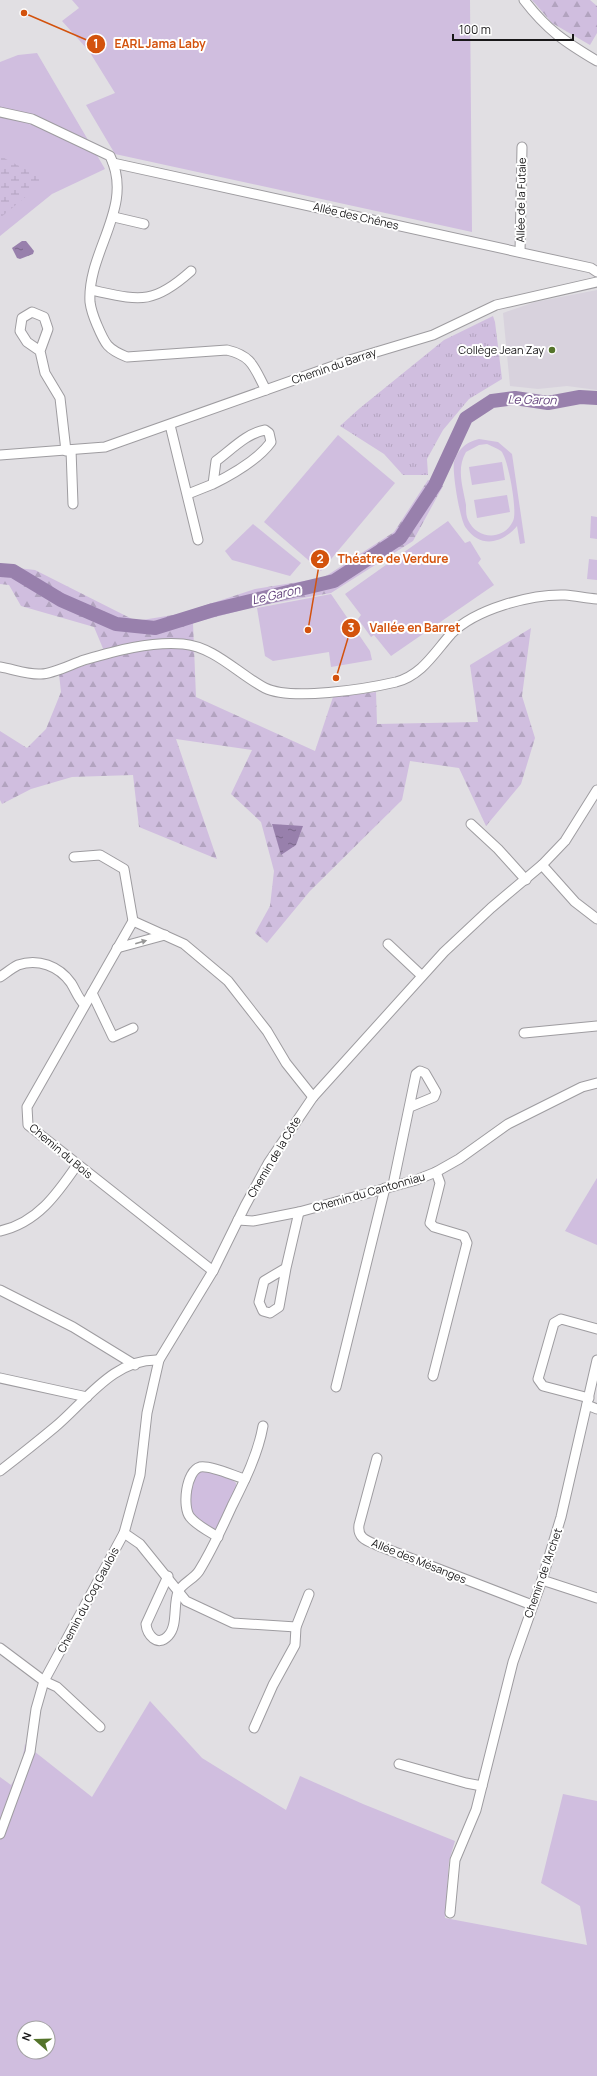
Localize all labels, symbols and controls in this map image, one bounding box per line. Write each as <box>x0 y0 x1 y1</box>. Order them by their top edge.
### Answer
scale bar <box>453 16 573 42</box>
text: 100 m <box>459 21 491 38</box>
callout: EARL Jama Laby <box>86 32 214 56</box>
text: 1 <box>93 35 99 52</box>
text: EARL Jama Laby <box>114 35 206 52</box>
street label: Allée de la Futaie <box>512 157 529 243</box>
street label: Allée des Chênes <box>312 198 401 233</box>
place label: Collège Jean Zay <box>458 342 544 357</box>
street label: Chemin du Barray <box>289 344 378 387</box>
marker: Collège Jean Zay <box>547 345 557 355</box>
water label: Le Garon <box>507 391 558 408</box>
callout: Théatre de Verdure <box>310 547 457 571</box>
text: 2 <box>316 550 324 567</box>
text: Théatre de Verdure <box>338 550 448 567</box>
water label: Le Garon <box>250 581 303 608</box>
callout: Vallée en Barret <box>341 616 468 640</box>
text: 3 <box>348 619 355 636</box>
text: Vallée en Barret <box>370 619 460 636</box>
one-way arrow <box>135 938 147 944</box>
street label: Chemin de la Côte <box>243 1113 304 1200</box>
street label: Chemin du Bois <box>27 1120 96 1182</box>
street label: Chemin du Cantonniau <box>311 1168 427 1215</box>
street label: Chemin de l'Archet <box>520 1526 565 1620</box>
street label: Allée des Mésanges <box>370 1535 469 1586</box>
street label: Chemin du Coq Gaulois <box>53 1544 122 1655</box>
north arrow <box>16 2020 56 2060</box>
text: N <box>18 2030 35 2043</box>

